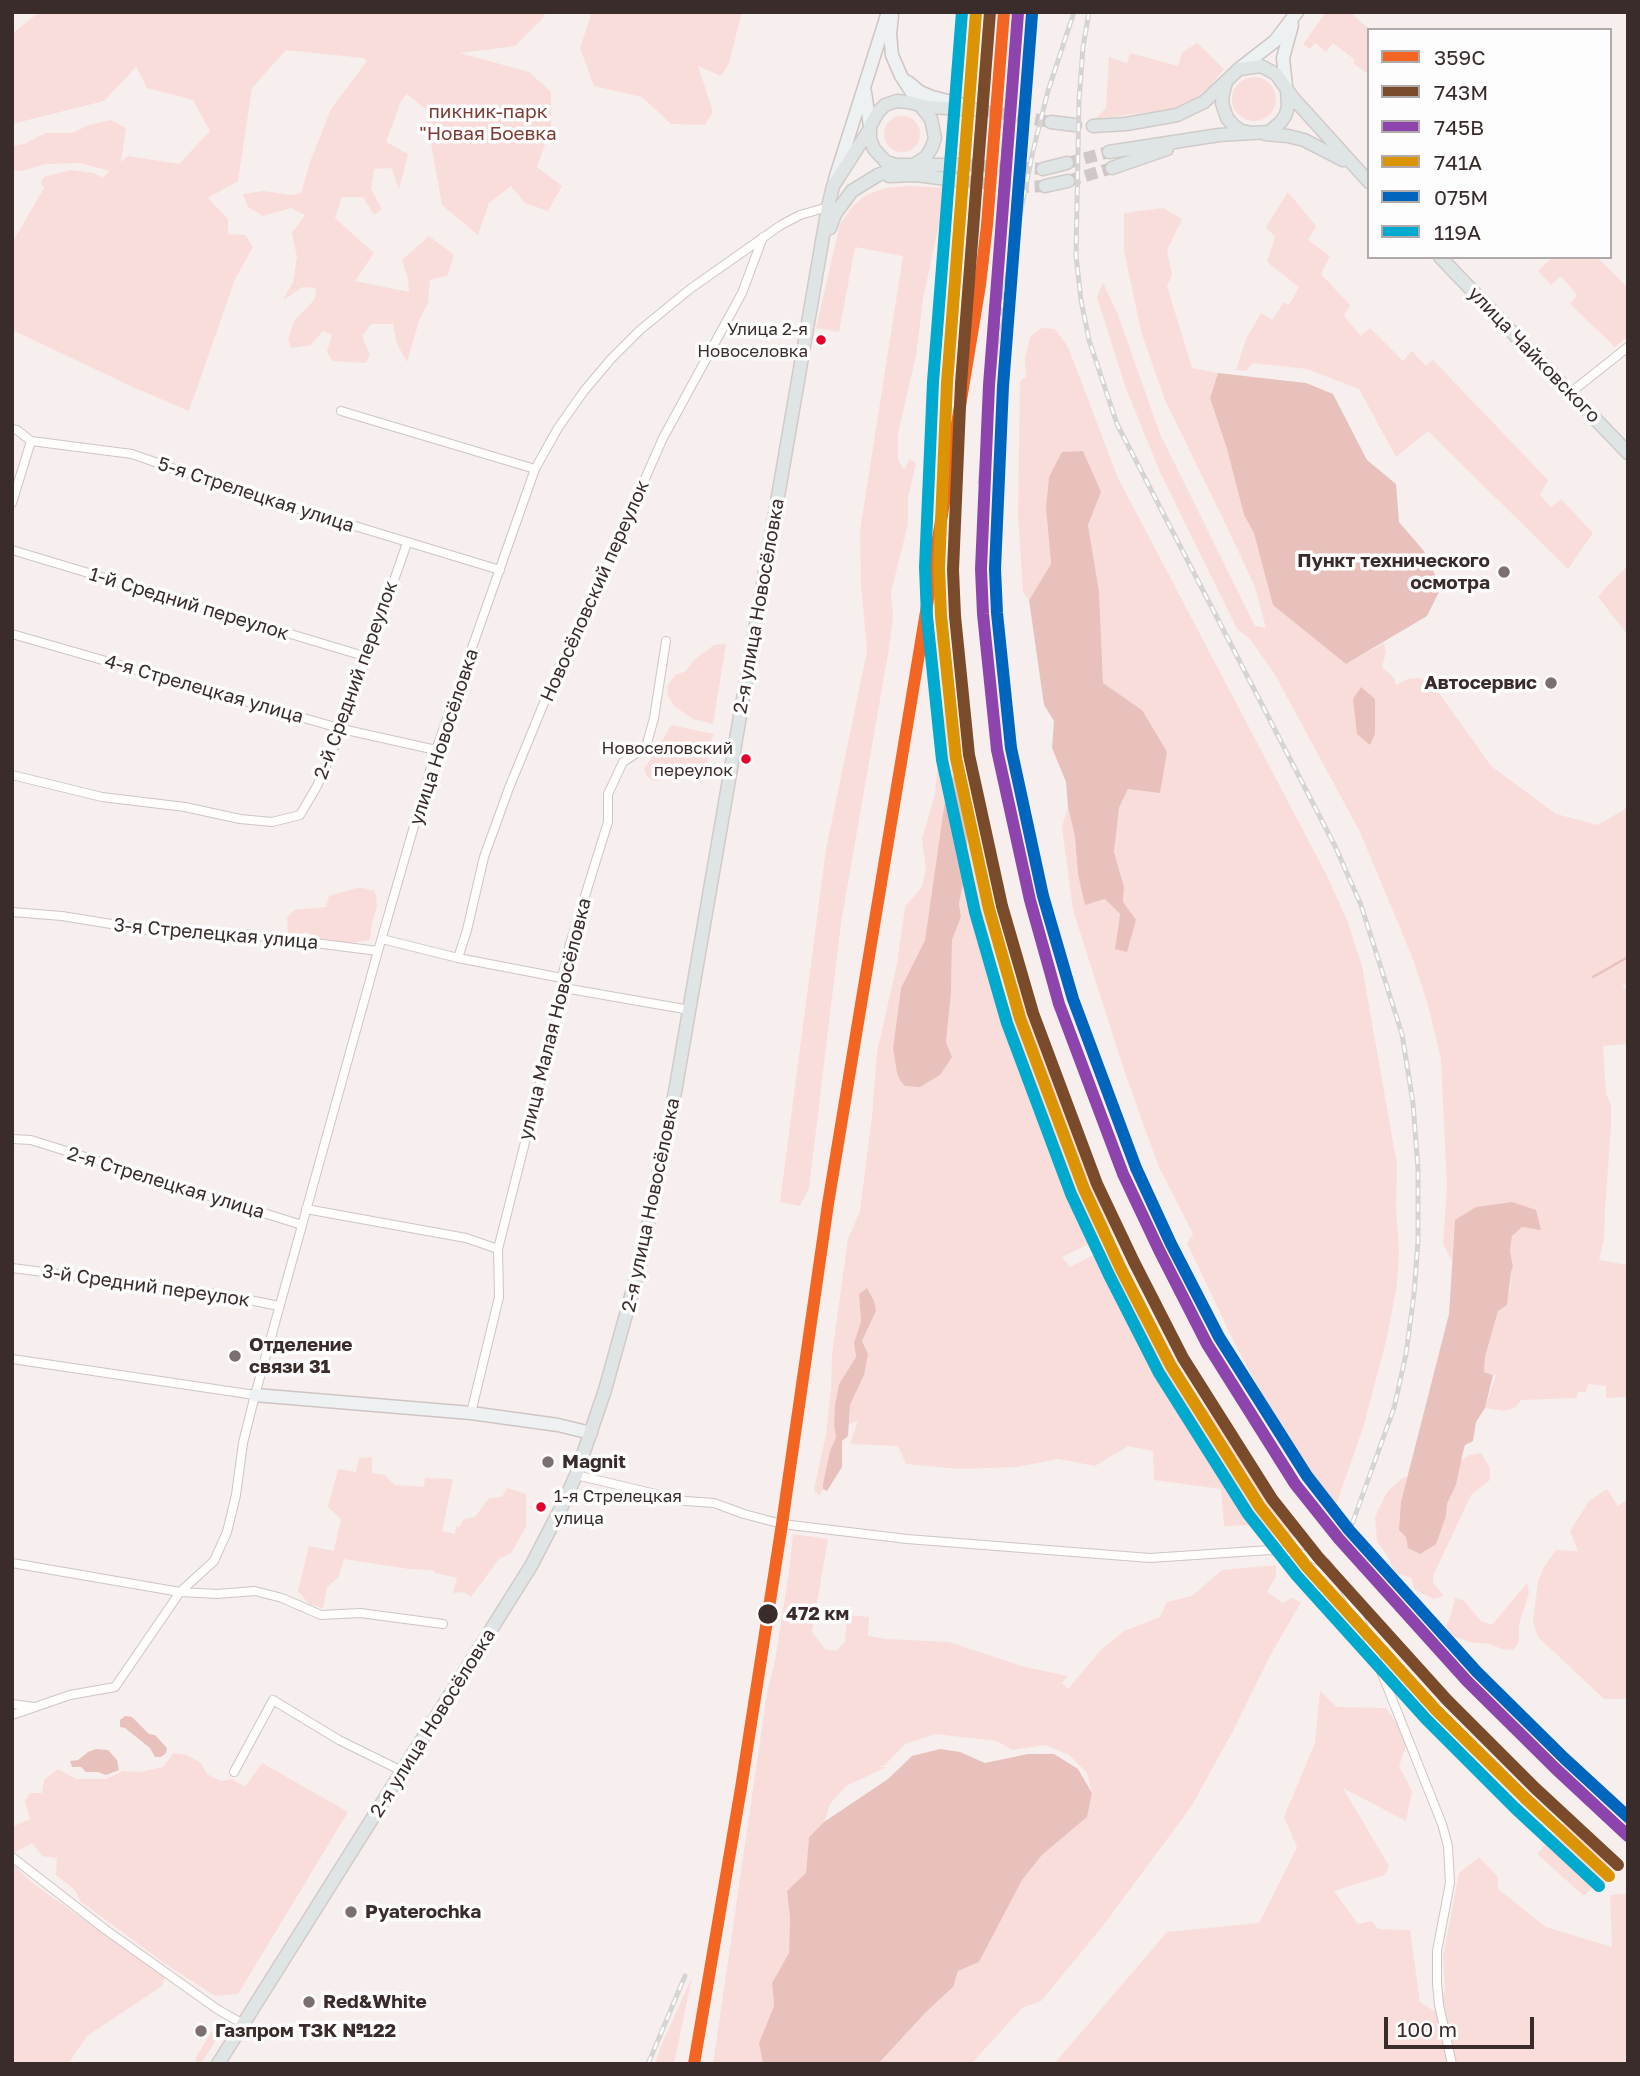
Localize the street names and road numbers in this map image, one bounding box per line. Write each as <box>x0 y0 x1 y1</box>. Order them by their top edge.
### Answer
street label: улица Чайковского <box>1463 282 1605 428</box>
street label: 5-я Стрелецкая улица <box>155 452 357 538</box>
street label: Новосёловский переулок <box>536 477 654 705</box>
street label: 2-я улица Новосёловка <box>729 497 789 715</box>
street label: 1-й Средний переулок <box>86 563 292 645</box>
street label: 2-й Средний переулок <box>309 578 403 782</box>
street label: улица Новосёловка <box>405 646 483 828</box>
street label: 4-я Стрелецкая улица <box>102 650 306 728</box>
street label: улица Малая Новосёловка <box>514 896 596 1142</box>
street label: 3-я Стрелецкая улица <box>113 914 319 954</box>
street label: 2-я улица Новосёловка <box>617 1096 685 1314</box>
street label: 2-я Стрелецкая улица <box>65 1142 267 1224</box>
street label: 3-й Средний переулок <box>41 1260 251 1312</box>
street label: 2-я улица Новосёловка <box>366 1624 500 1822</box>

